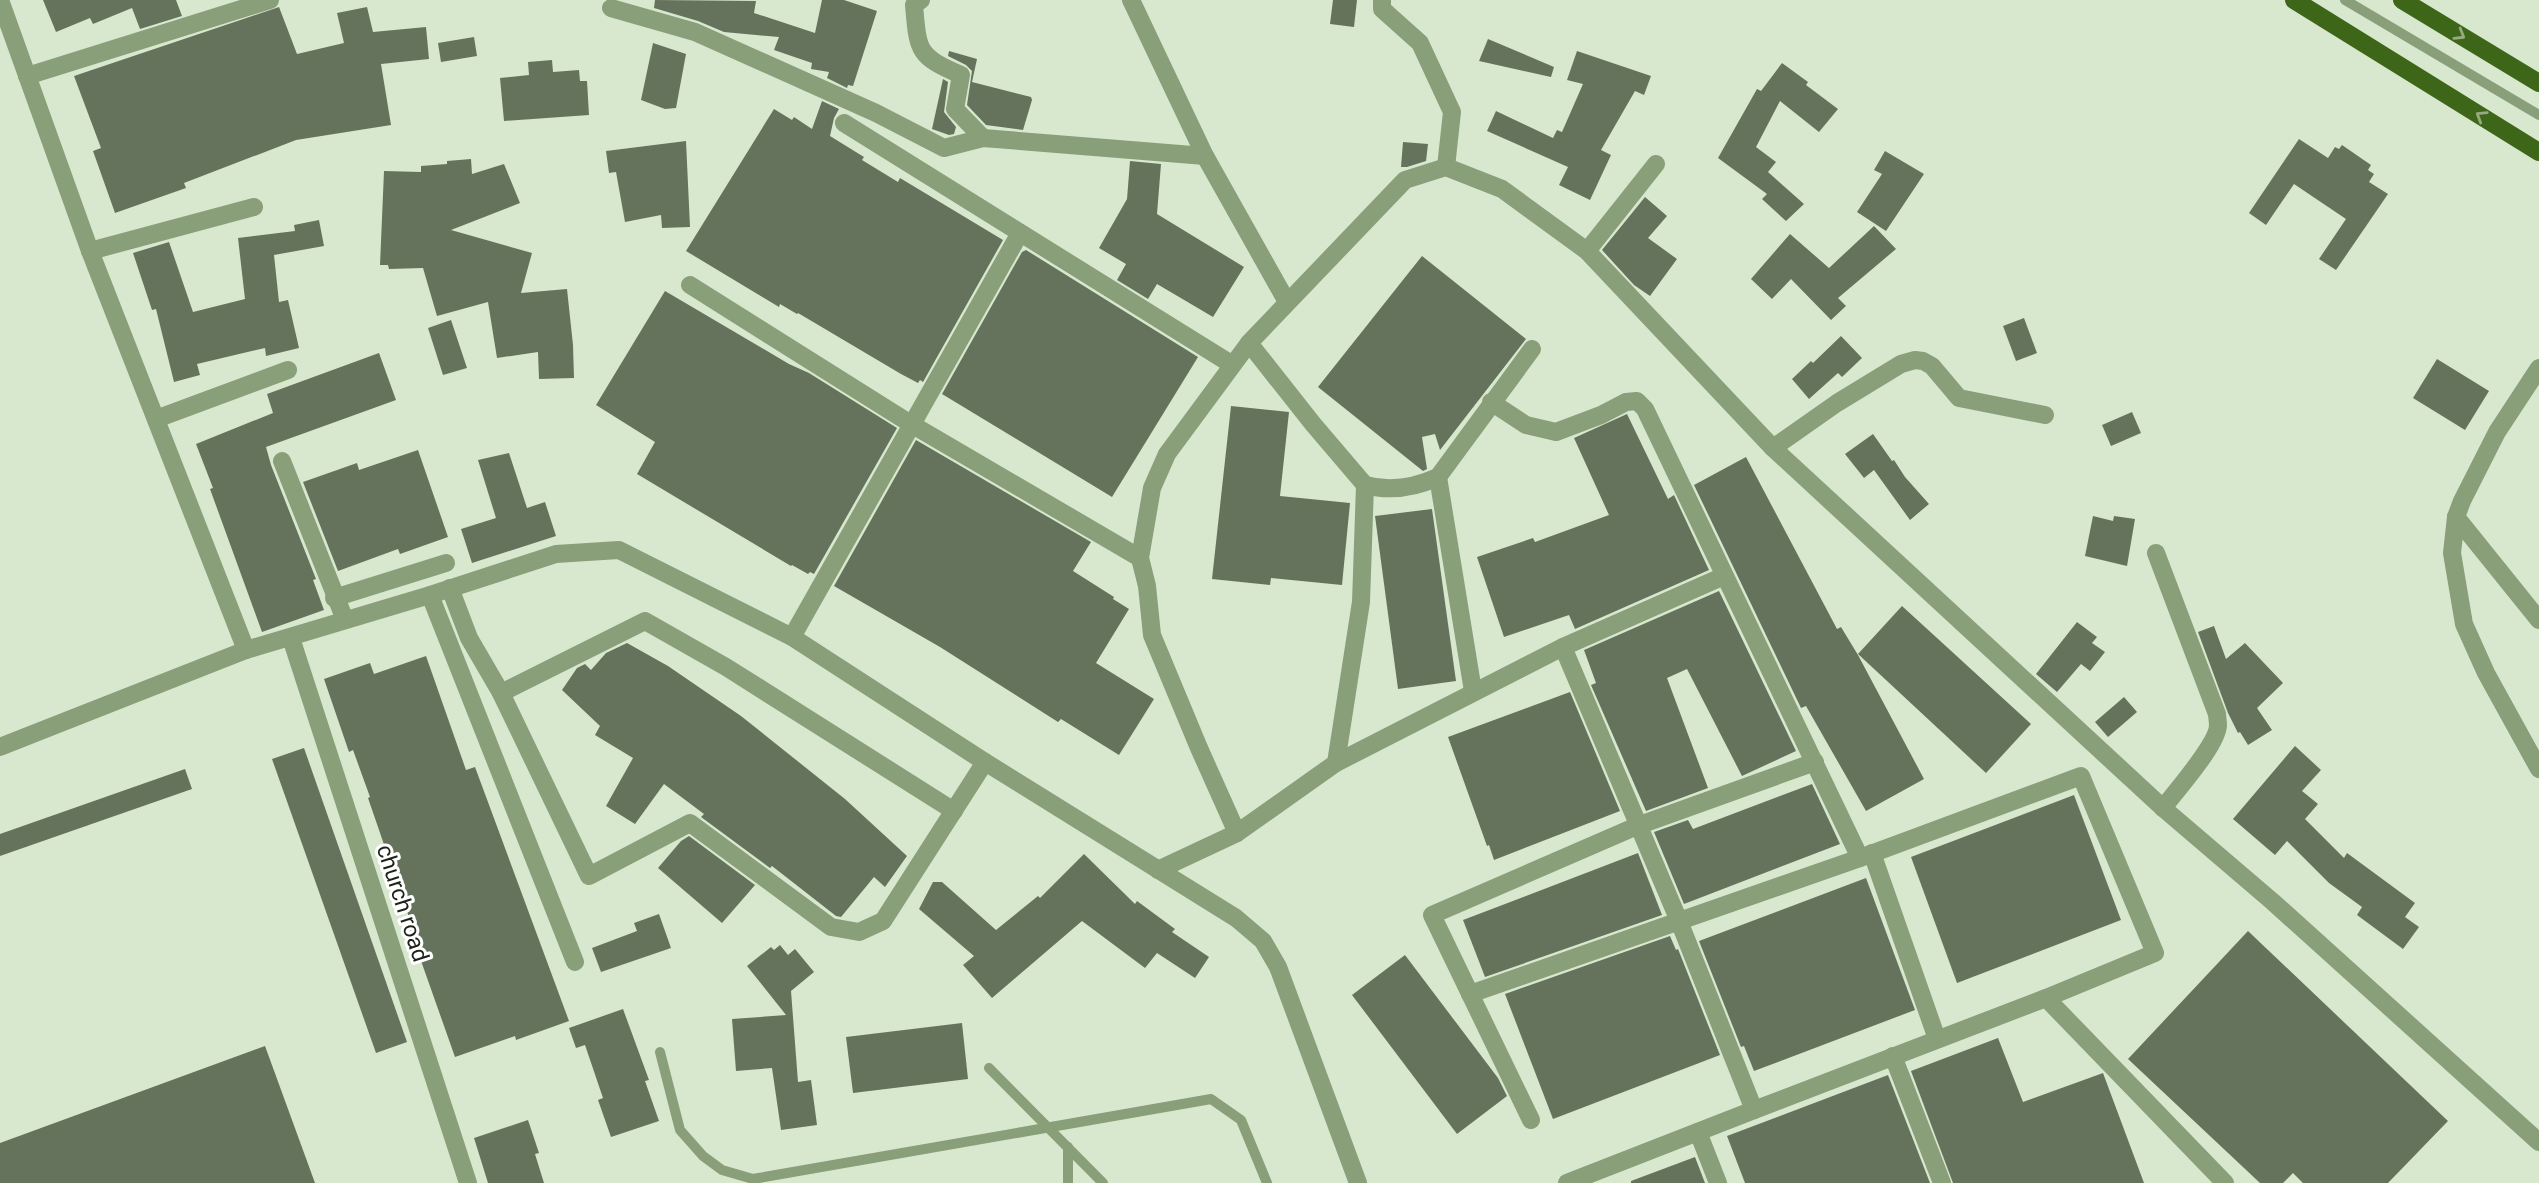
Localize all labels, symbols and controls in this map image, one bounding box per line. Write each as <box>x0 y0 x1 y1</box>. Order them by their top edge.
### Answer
one-way arrow <box>2453 27 2466 40</box>
one-way arrow <box>2476 111 2489 124</box>
street label: church road <box>371 841 434 965</box>

